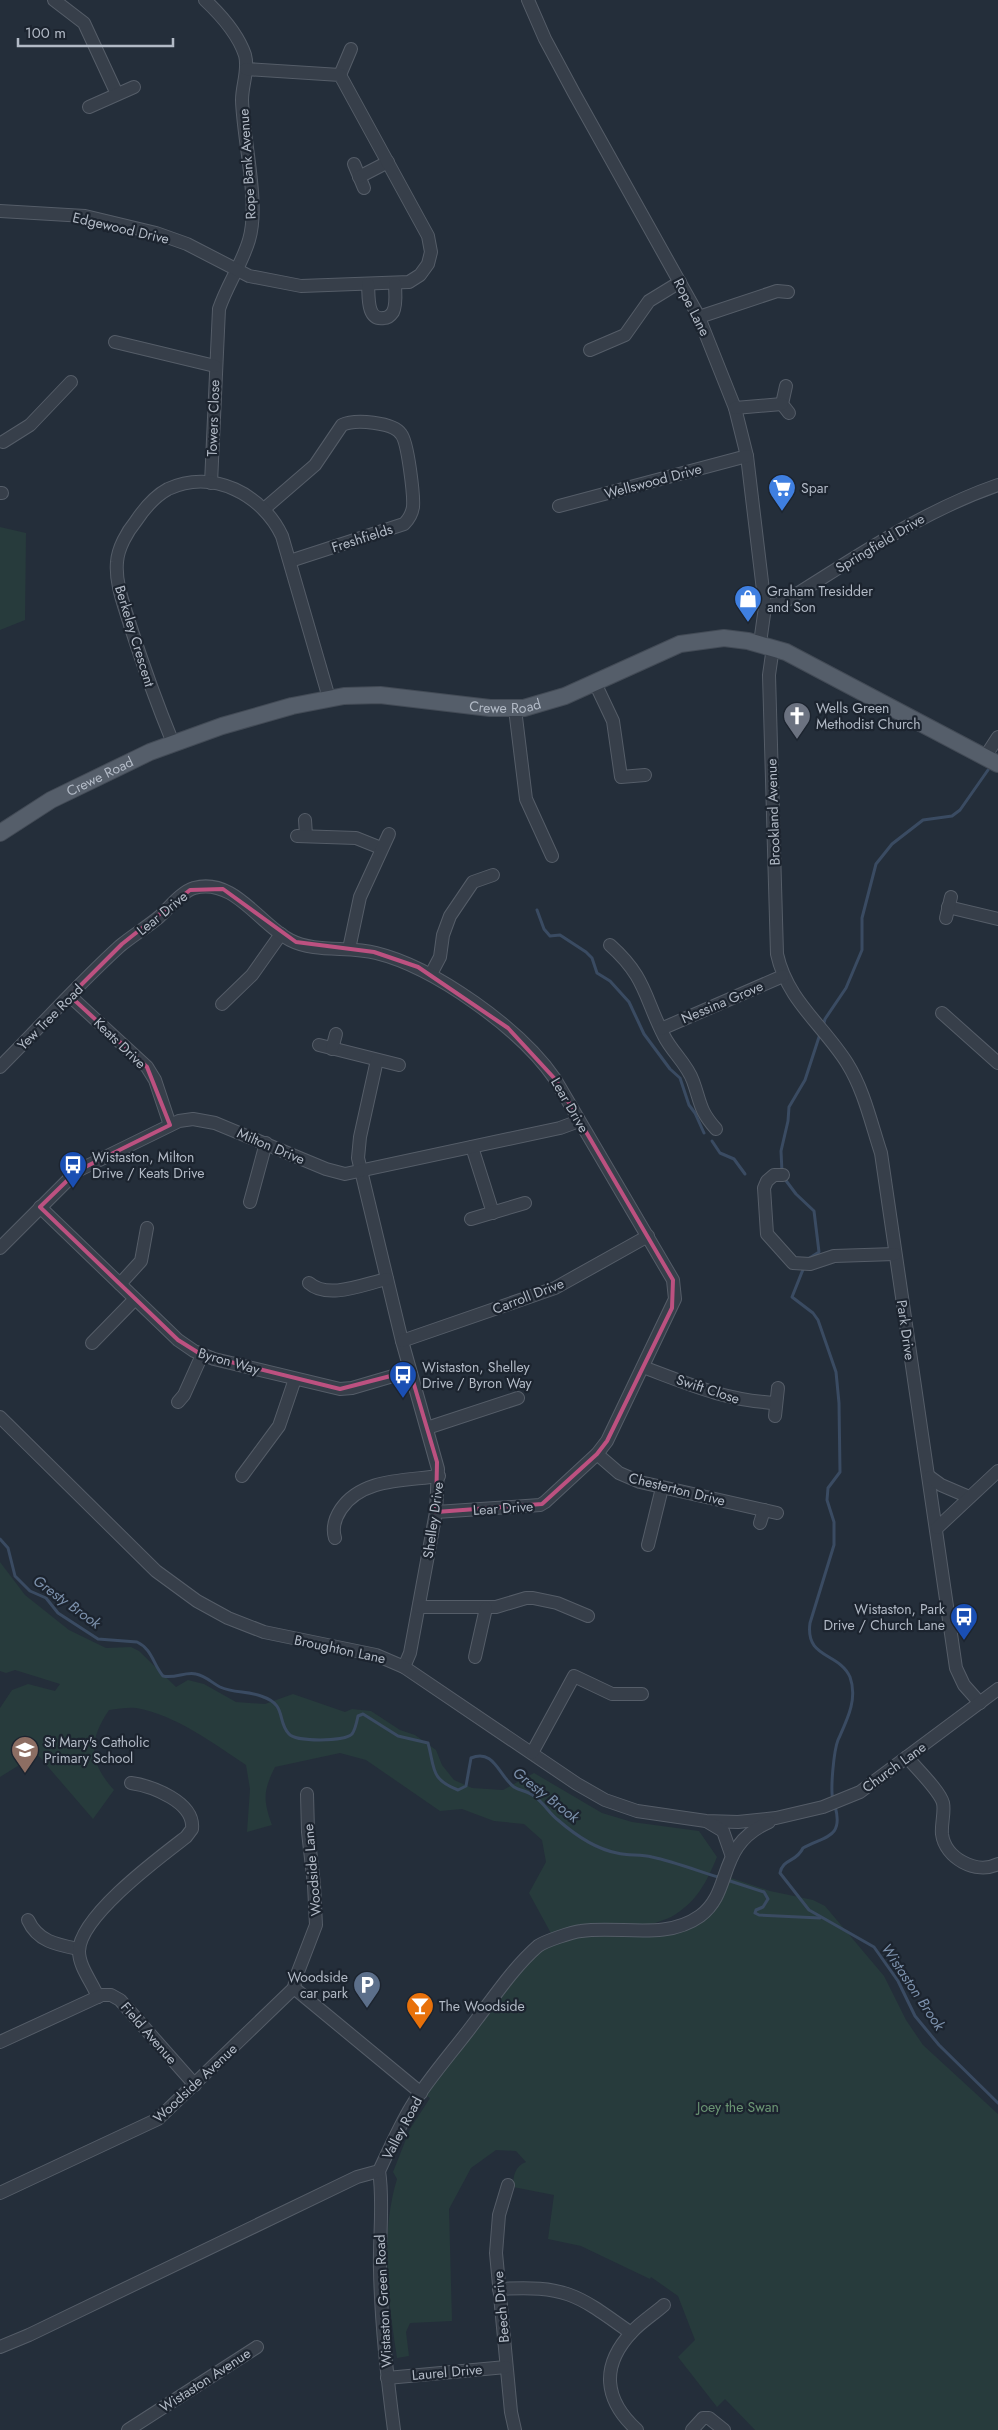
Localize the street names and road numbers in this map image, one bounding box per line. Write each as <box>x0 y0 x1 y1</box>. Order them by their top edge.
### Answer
street label: Rope Bank Avenue <box>233 108 261 220</box>
street label: Edgewood Drive <box>71 207 171 249</box>
street label: Rope Lane <box>669 275 715 339</box>
street label: Towers Close <box>202 379 224 457</box>
street label: Wellswood Drive <box>602 458 704 504</box>
street label: Springfield Drive <box>832 508 928 578</box>
street label: Freshfields <box>329 519 395 557</box>
street label: Berkeley Crescent <box>110 583 160 690</box>
street label: Crewe Road <box>468 694 543 718</box>
street label: Crewe Road <box>63 752 137 801</box>
street label: Brookland Avenue <box>761 758 785 866</box>
street label: Lear Drive <box>132 886 192 940</box>
street label: Nessina Grove <box>678 976 766 1028</box>
street label: Yew Tree Road <box>13 980 87 1054</box>
street label: Keats Drive <box>89 1013 151 1073</box>
street label: Lear Drive <box>546 1074 594 1136</box>
street label: Milton Drive <box>234 1123 308 1169</box>
street label: Carroll Drive <box>489 1273 567 1319</box>
street label: Park Drive <box>892 1299 920 1361</box>
street label: Byron Way <box>196 1343 263 1380</box>
street label: Swift Close <box>674 1369 742 1409</box>
street label: Chesterton Drive <box>627 1467 727 1511</box>
street label: Shelley Drive <box>418 1480 448 1560</box>
street label: Lear Drive <box>472 1496 534 1520</box>
street label: Broughton Lane <box>292 1630 388 1668</box>
street label: Church Lane <box>858 1737 930 1797</box>
street label: Woodside Lane <box>298 1823 326 1917</box>
street label: Field Avenue <box>116 1997 182 2069</box>
street label: Woodside Avenue <box>149 2039 241 2127</box>
street label: Valley Road <box>377 2093 427 2163</box>
street label: Wistaston Green Road <box>370 2234 396 2368</box>
street label: Beech Drive <box>488 2270 514 2344</box>
street label: Wistaston Avenue <box>156 2343 254 2417</box>
street label: Laurel Drive <box>411 2359 483 2385</box>

